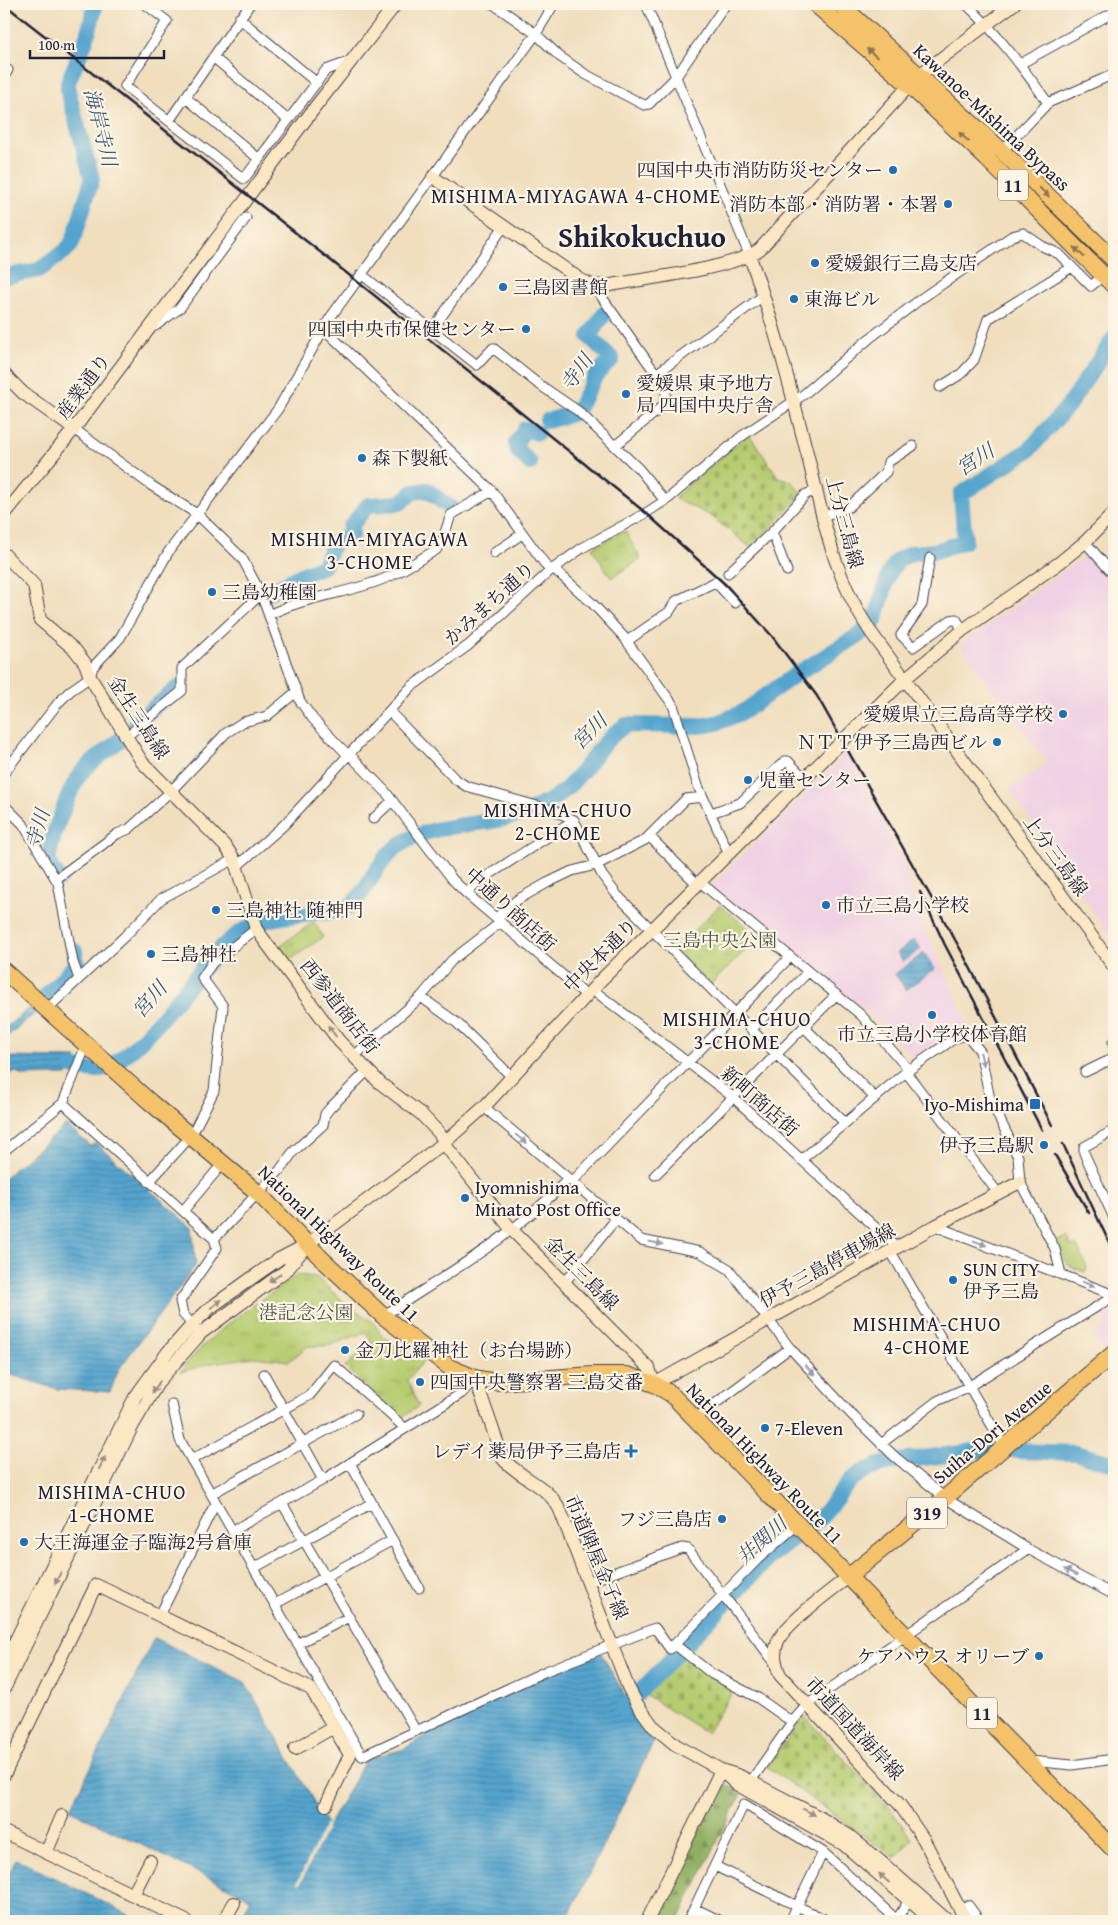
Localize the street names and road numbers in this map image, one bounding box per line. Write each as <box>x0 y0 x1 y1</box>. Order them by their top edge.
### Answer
street label: Kawanoe-Mishima Bypass <box>907 37 1077 197</box>
road number: 11 <box>998 170 1028 200</box>
street label: 産業通り <box>49 347 117 425</box>
street label: 上分三島線 <box>819 472 871 572</box>
street label: かみまち通り <box>437 554 541 652</box>
street label: 金生三島線 <box>101 670 177 764</box>
street label: 上分三島線 <box>1017 808 1095 902</box>
street label: 中通り商店街 <box>459 860 563 958</box>
street label: 中央本通り <box>557 912 643 998</box>
street label: 西参道商店街 <box>294 952 386 1060</box>
street label: 新町商店街 <box>715 1059 805 1143</box>
street label: National Highway Route 11 <box>252 1158 426 1328</box>
street label: 伊予三島停車場線 <box>754 1216 900 1314</box>
street label: 金生三島線 <box>539 1230 625 1316</box>
street label: Suiha-Dori Avenue <box>926 1374 1058 1490</box>
street label: National Highway Route 11 <box>680 1376 850 1550</box>
street label: 市道陣屋金子線 <box>558 1490 636 1624</box>
road number: 319 <box>907 1498 947 1529</box>
street label: 市道国道海岸線 <box>799 1670 911 1786</box>
road number: 11 <box>967 1698 997 1729</box>

